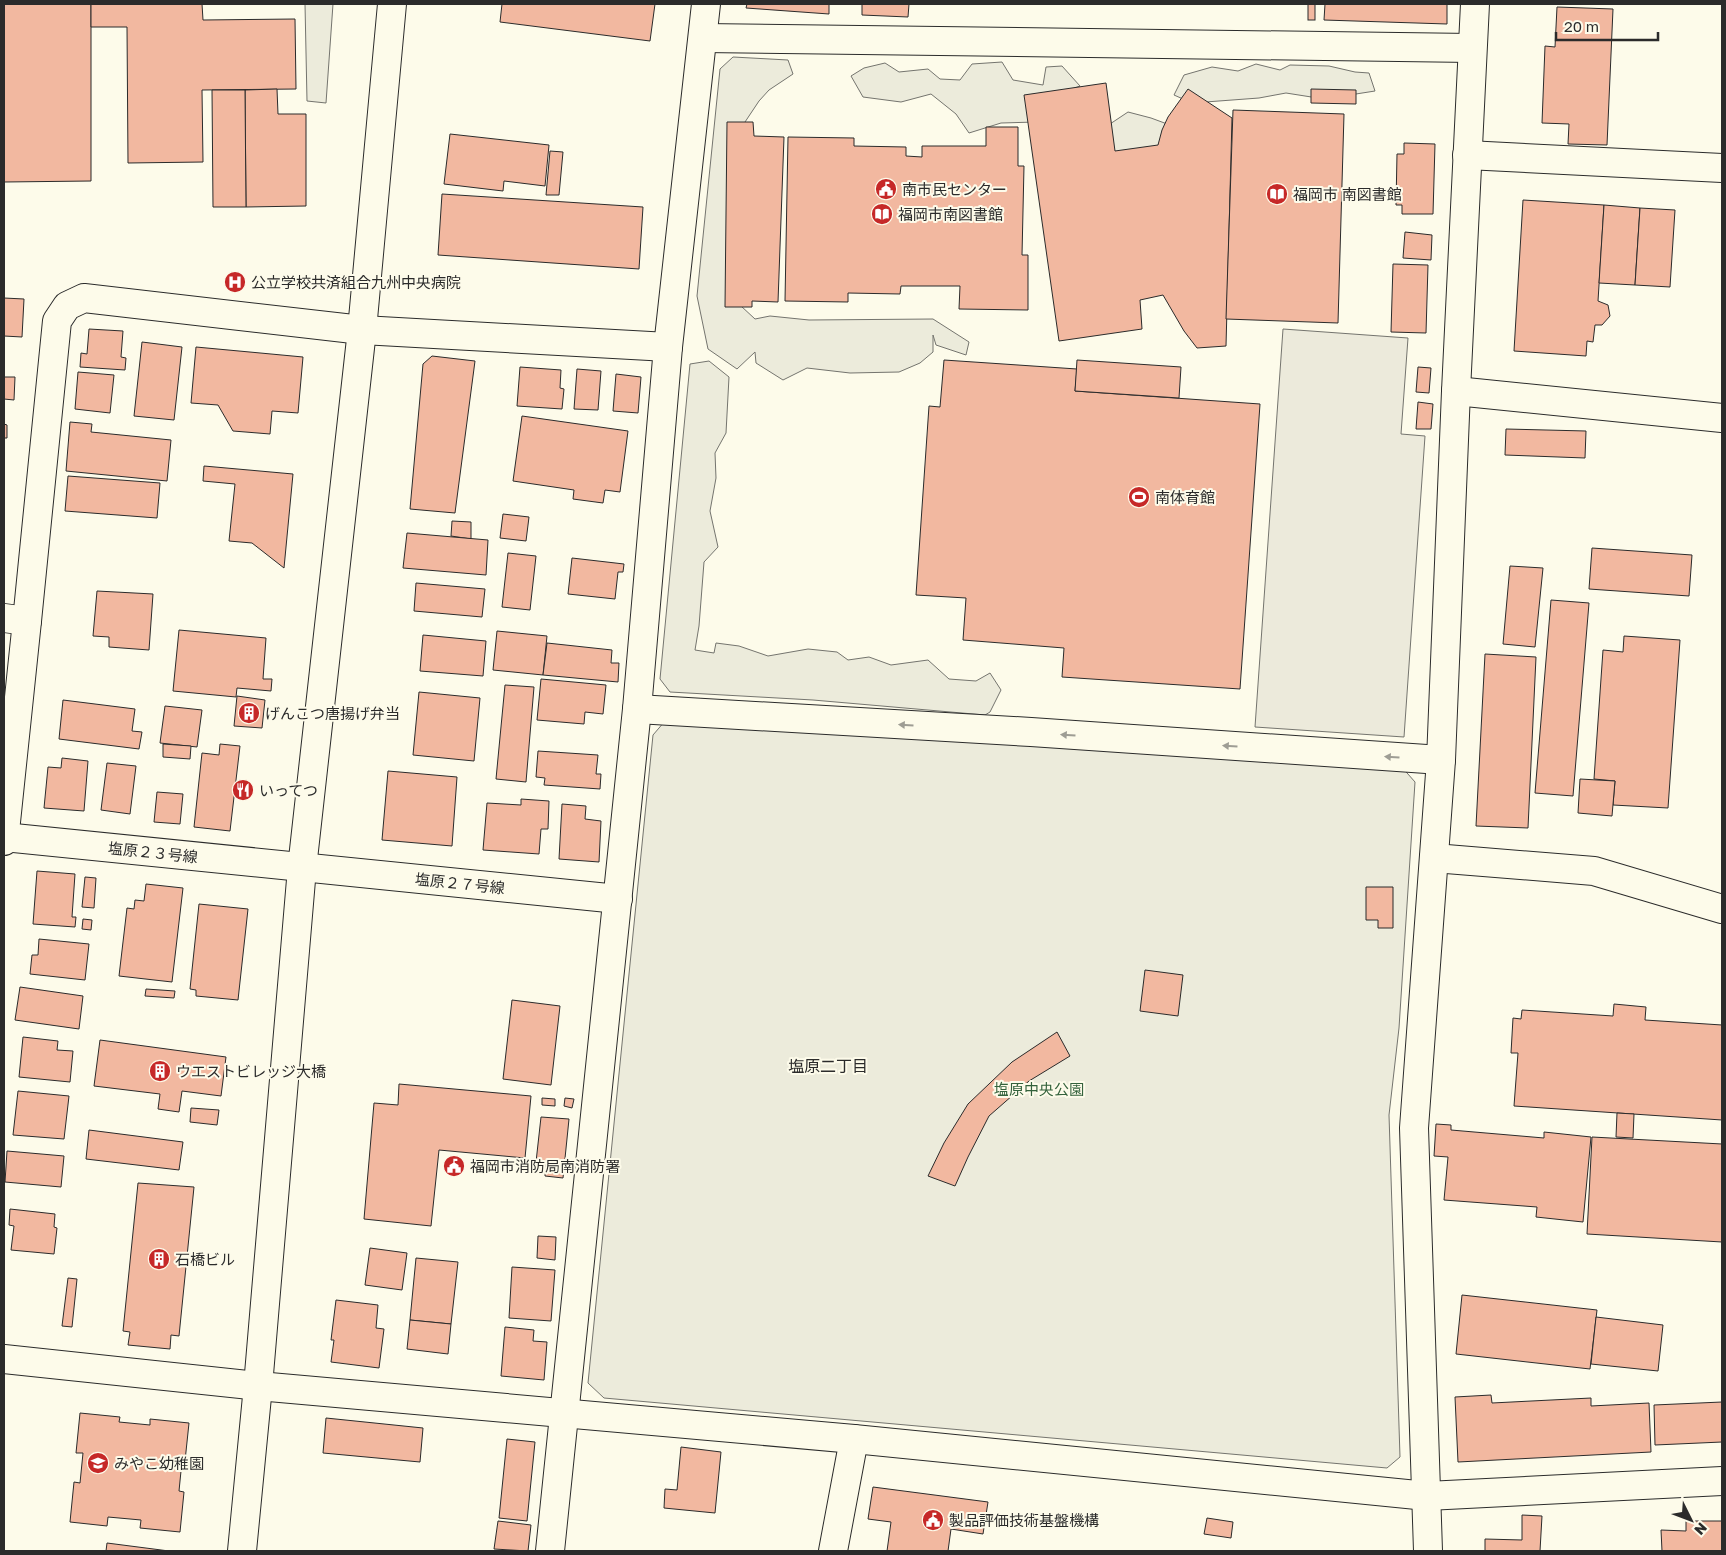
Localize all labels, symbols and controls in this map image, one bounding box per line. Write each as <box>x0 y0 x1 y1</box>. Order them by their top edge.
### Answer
scale bar <box>1556 10 1658 42</box>
text: 20 m <box>1564 17 1599 35</box>
public building icon: 南市民センター <box>874 177 898 201</box>
place label: 南市民センター <box>902 180 1007 198</box>
library icon: 福岡市 南図書館 <box>1265 182 1289 206</box>
place label: 福岡市 南図書館 <box>1293 185 1402 203</box>
library icon: 福岡市南図書館 <box>870 202 894 226</box>
place label: 福岡市南図書館 <box>898 205 1003 223</box>
hospital icon: 公立学校共済組合九州中央病院 <box>223 270 247 294</box>
place label: 公立学校共済組合九州中央病院 <box>251 273 461 291</box>
sports icon: 南体育館 <box>1127 485 1151 509</box>
place label: 南体育館 <box>1155 488 1215 506</box>
building icon: げんこつ唐揚げ弁当 <box>237 701 261 725</box>
place label: げんこつ唐揚げ弁当 <box>265 704 400 722</box>
one-way arrow <box>898 721 914 729</box>
one-way arrow <box>1060 731 1076 739</box>
one-way arrow <box>1222 742 1238 750</box>
one-way arrow <box>1384 753 1400 761</box>
restaurant icon: いってつ <box>231 778 255 802</box>
place label: いってつ <box>259 781 318 799</box>
street label: 塩原２３号線 <box>107 838 199 866</box>
street label: 塩原２７号線 <box>414 869 506 897</box>
district label: 塩原二丁目 <box>788 1056 868 1076</box>
building icon: ウエストビレッジ大橋 <box>148 1059 172 1083</box>
place label: ウエストビレッジ大橋 <box>176 1062 326 1080</box>
park label: 塩原中央公園 <box>994 1080 1084 1098</box>
public building icon: 福岡市消防局南消防署 <box>442 1154 466 1178</box>
place label: 福岡市消防局南消防署 <box>470 1157 620 1175</box>
building icon: 石橋ビル <box>147 1247 171 1271</box>
place label: 石橋ビル <box>175 1250 235 1268</box>
school or university icon: みやこ幼稚園 <box>86 1451 110 1475</box>
place label: みやこ幼稚園 <box>114 1454 204 1472</box>
north arrow <box>1666 1495 1716 1545</box>
public building icon: 製品評価技術基盤機構 <box>921 1508 945 1532</box>
place label: 製品評価技術基盤機構 <box>949 1511 1099 1529</box>
text: N <box>1691 1519 1711 1539</box>

